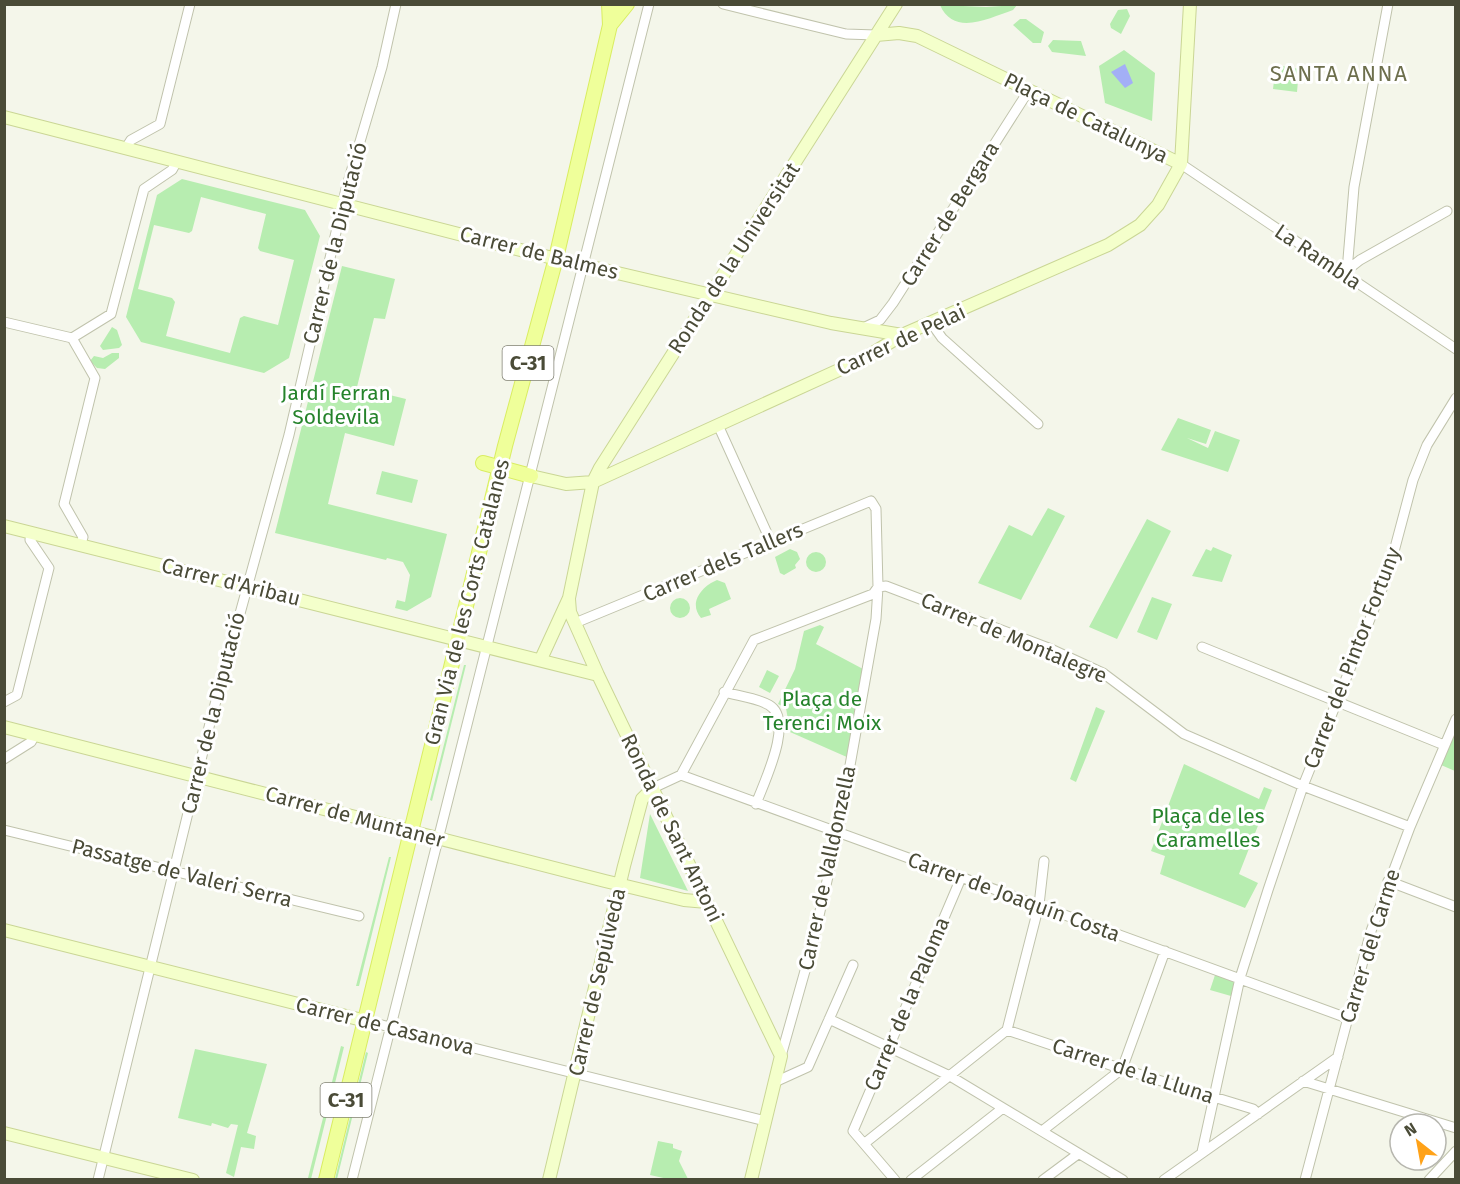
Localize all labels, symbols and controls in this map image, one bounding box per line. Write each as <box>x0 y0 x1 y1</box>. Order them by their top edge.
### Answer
district label: SANTA ANNA <box>1270 60 1408 87</box>
street label: Plaça de Catalunya <box>1000 67 1172 169</box>
street label: Carrer de Bergara <box>895 137 1005 291</box>
street label: Carrer de la Diputació <box>297 139 373 347</box>
street label: Ronda de la Universitat <box>662 157 806 359</box>
street label: La Rambla <box>1270 219 1366 295</box>
street label: Carrer de Balmes <box>457 221 621 285</box>
street label: Carrer de Pelai <box>832 299 970 381</box>
road number: C-31 <box>502 346 554 380</box>
park label: Jardí Ferran Soldevila <box>281 380 391 430</box>
street label: Gran Via de les Corts Catalanes <box>419 456 515 748</box>
street label: Carrer dels Tallers <box>639 516 807 607</box>
street label: Carrer del Pintor Fortuny <box>1298 543 1407 772</box>
street label: Carrer d'Aribau <box>159 552 303 612</box>
street label: Carrer de Montalegre <box>917 587 1111 689</box>
street label: Carrer de la Diputació <box>175 609 251 817</box>
park label: Plaça de Terenci Moix <box>763 686 882 736</box>
street label: Ronda de Sant Antoni <box>615 730 729 926</box>
street label: Carrer de Valldonzella <box>793 763 861 973</box>
street label: Carrer de Muntaner <box>262 781 448 853</box>
park label: Plaça de les Caramelles <box>1151 803 1265 853</box>
street label: Passatge de Valeri Serra <box>69 833 295 913</box>
street label: Carrer de Joaquín Costa <box>904 846 1124 948</box>
street label: Carrer del Carme <box>1334 866 1406 1026</box>
street label: Carrer de Sepúlveda <box>563 885 631 1079</box>
street label: Carrer de la Paloma <box>859 913 955 1095</box>
street label: Carrer de Casanova <box>293 991 477 1061</box>
street label: Carrer de la Lluna <box>1049 1033 1217 1109</box>
road number: C-31 <box>320 1083 372 1117</box>
north arrow <box>1388 1112 1448 1172</box>
text: N <box>1401 1119 1420 1140</box>

